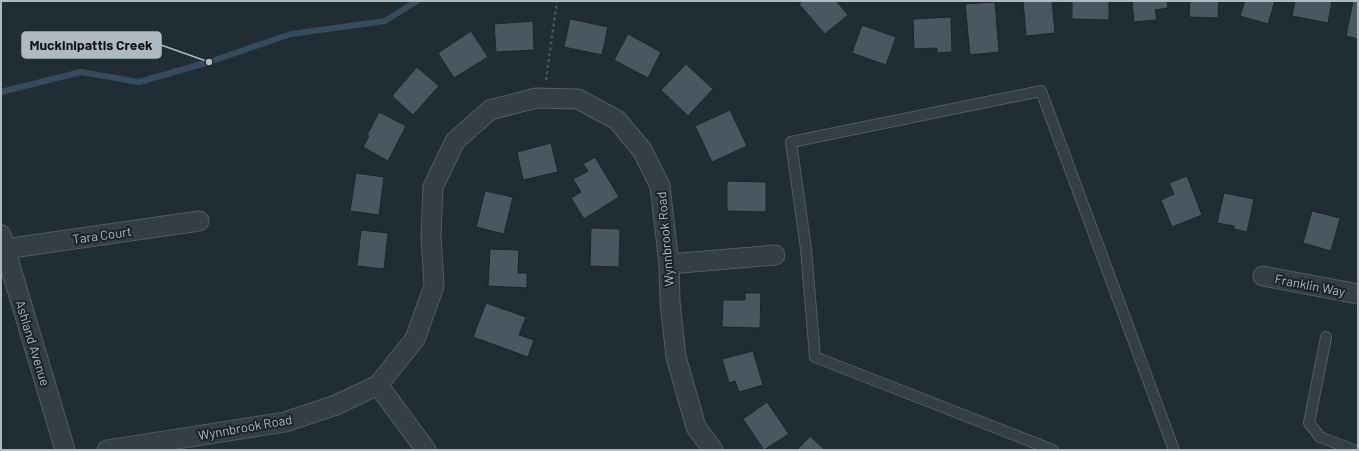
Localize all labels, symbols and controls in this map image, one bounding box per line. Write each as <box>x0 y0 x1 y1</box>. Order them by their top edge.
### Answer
callout: Muckinipattis Creek <box>22 32 161 58</box>
text: Muckinipattis Creek <box>29 36 153 53</box>
street label: Wynnbrook Road <box>653 191 677 287</box>
street label: Tara Court <box>71 223 133 247</box>
street label: Franklin Way <box>1273 270 1347 300</box>
street label: Ashland Avenue <box>12 298 54 388</box>
street label: Wynnbrook Road <box>197 411 293 443</box>

